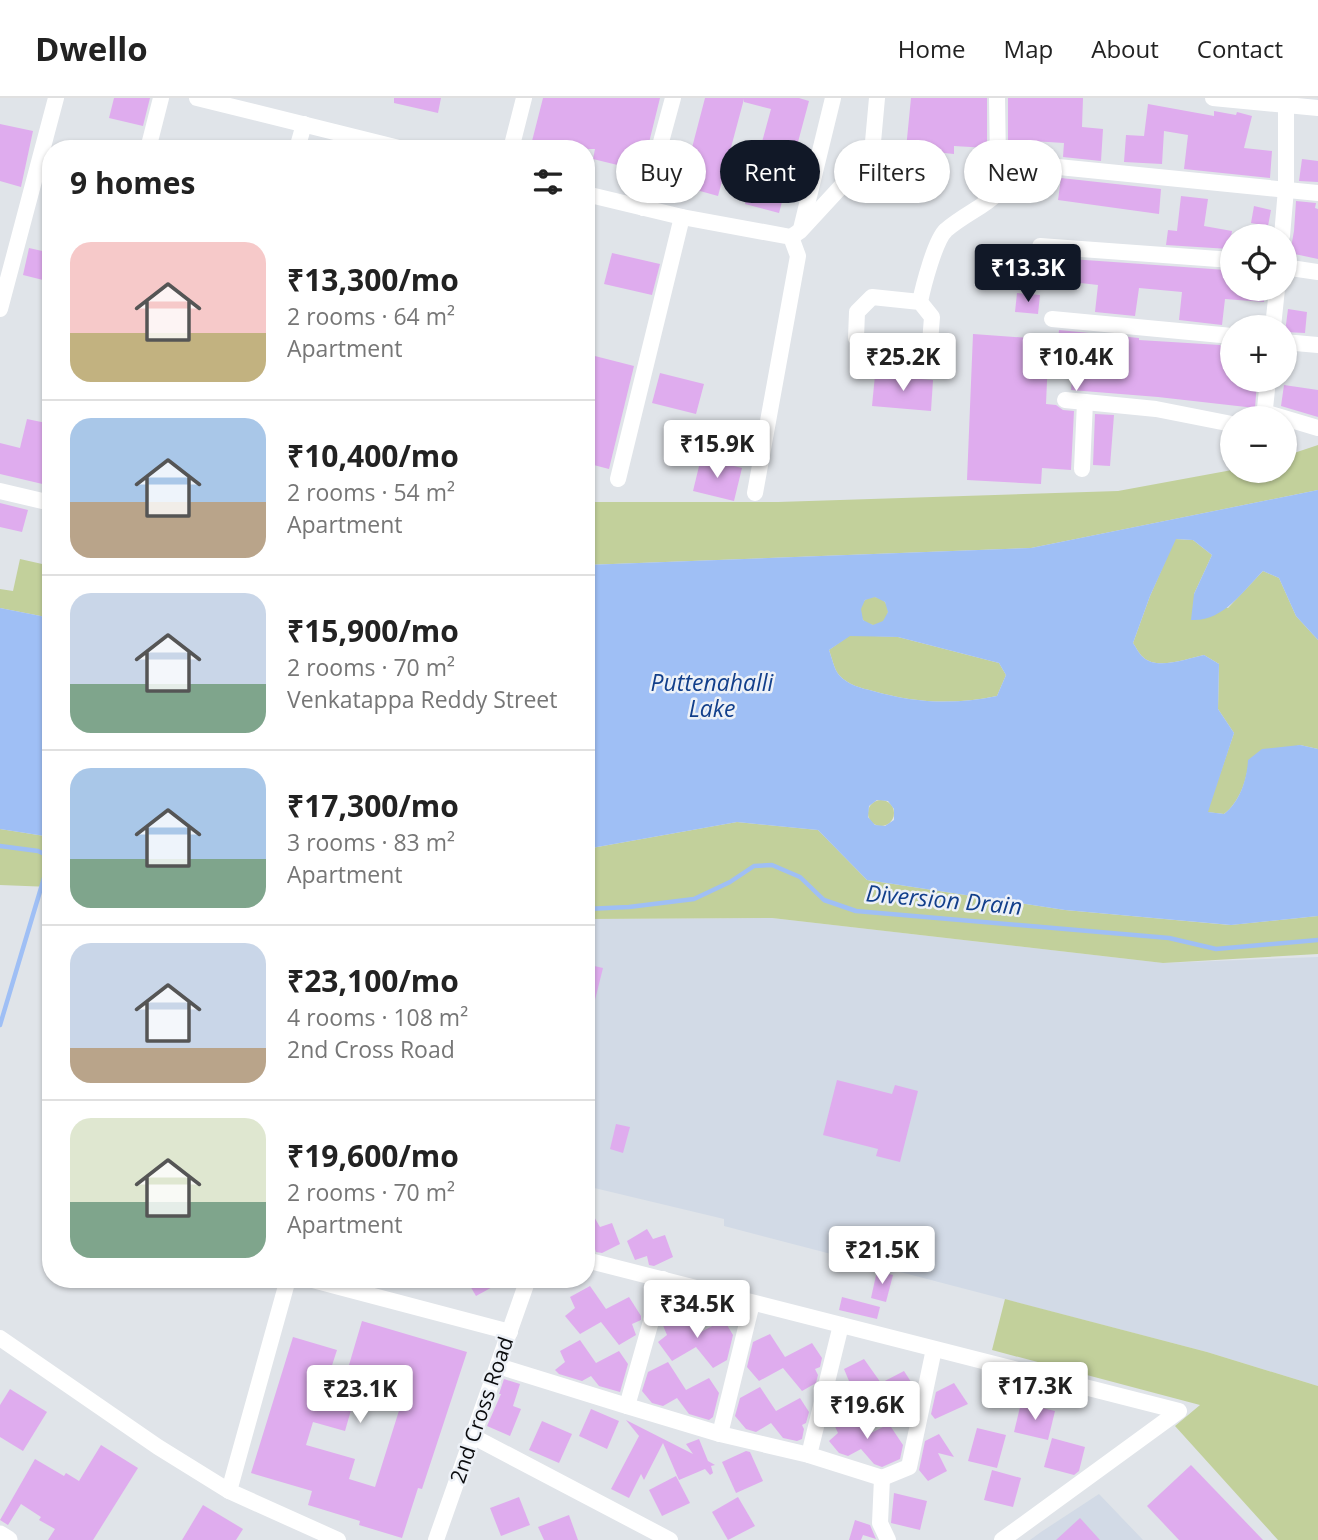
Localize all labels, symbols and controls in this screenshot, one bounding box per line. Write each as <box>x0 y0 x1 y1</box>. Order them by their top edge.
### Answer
text: Dwello <box>35 26 148 71</box>
text: Home <box>898 32 966 65</box>
text: Map <box>1004 32 1053 65</box>
text: About <box>1091 32 1159 65</box>
text: Contact <box>1197 32 1283 65</box>
chip: Buy <box>616 140 706 203</box>
chip: Rent <box>720 140 820 203</box>
chip: Filters <box>834 140 950 203</box>
chip: New <box>964 140 1062 203</box>
text: 9 homes <box>70 162 195 203</box>
icon: filters <box>529 163 567 201</box>
map controls <box>1220 224 1297 483</box>
button: locate <box>1220 224 1297 301</box>
pin: ₹13.3K <box>971 244 1085 304</box>
text: ₹13.3K <box>991 251 1065 283</box>
text: ₹13,300/mo <box>287 259 459 300</box>
icon: home <box>126 270 210 354</box>
text: 2 rooms · 64 m² <box>287 300 455 332</box>
button: + <box>1220 315 1297 392</box>
text: Apartment <box>287 332 403 364</box>
pin: ₹25.2K <box>846 334 960 393</box>
pin: ₹10.4K <box>1019 334 1133 393</box>
text: ₹25.2K <box>866 340 940 372</box>
text: ₹10.4K <box>1039 340 1113 372</box>
button: − <box>1220 406 1297 483</box>
pin: ₹15.9K <box>660 420 774 480</box>
text: ₹15.9K <box>680 427 754 459</box>
text: ₹10,400/mo <box>287 435 459 476</box>
icon: home <box>126 446 210 530</box>
text: 2 rooms · 54 m² <box>287 476 455 508</box>
text: Apartment <box>287 508 403 540</box>
text: ₹15,900/mo <box>287 610 459 651</box>
icon: home <box>126 621 210 705</box>
text: 2 rooms · 70 m² <box>287 651 455 683</box>
water label: Puttenahalli Lake <box>651 666 775 724</box>
text: Venkatappa Reddy Street <box>287 683 557 715</box>
text: ₹17,300/mo <box>287 785 459 826</box>
icon: home <box>126 796 210 880</box>
text: 3 rooms · 83 m² <box>287 826 455 858</box>
text: Apartment <box>287 858 403 890</box>
water label: Diversion Drain <box>865 876 1024 922</box>
text: ₹23,100/mo <box>287 960 459 1001</box>
icon: home <box>126 971 210 1055</box>
text: 4 rooms · 108 m² <box>287 1001 468 1033</box>
text: 2nd Cross Road <box>287 1033 455 1065</box>
text: ₹19,600/mo <box>287 1135 459 1176</box>
icon: home <box>126 1146 210 1230</box>
text: 2 rooms · 70 m² <box>287 1176 455 1208</box>
text: Apartment <box>287 1208 403 1240</box>
pin: ₹21.5K <box>825 1226 939 1286</box>
text: ₹21.5K <box>845 1233 919 1265</box>
pin: ₹34.5K <box>640 1280 754 1340</box>
text: ₹34.5K <box>660 1287 734 1319</box>
street label: 2nd Cross Road <box>443 1333 519 1487</box>
pin: ₹17.3K <box>978 1362 1092 1422</box>
pin: ₹23.1K <box>303 1366 417 1425</box>
text: ₹17.3K <box>998 1369 1072 1401</box>
text: ₹23.1K <box>323 1372 397 1404</box>
pin: ₹19.6K <box>810 1382 924 1441</box>
text: ₹19.6K <box>830 1388 904 1420</box>

